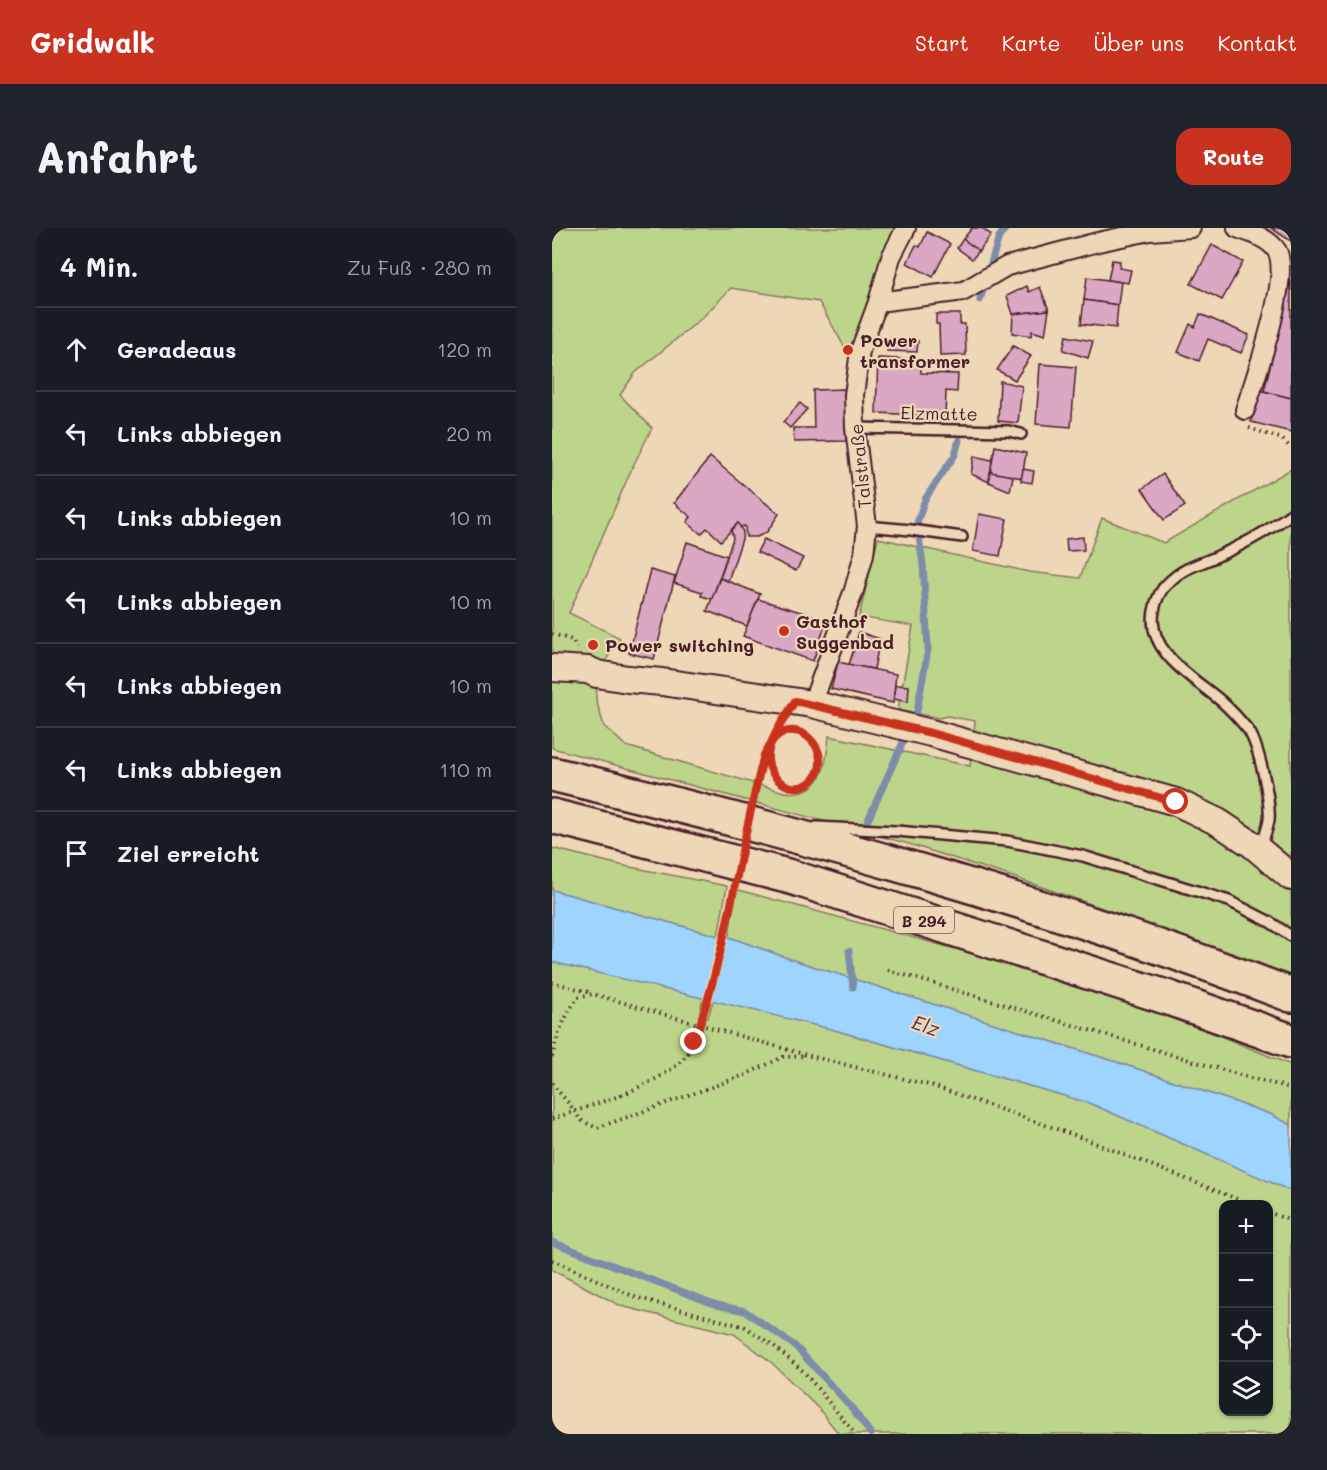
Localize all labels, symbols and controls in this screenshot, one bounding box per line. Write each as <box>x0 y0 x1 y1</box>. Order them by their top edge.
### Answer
text: Gridwalk <box>30 24 155 60</box>
text: Start <box>915 29 969 56</box>
text: Karte <box>1002 29 1060 56</box>
text: Über uns <box>1093 29 1184 56</box>
text: Kontakt <box>1217 29 1297 56</box>
button: Route <box>1176 128 1291 185</box>
text: Anfahrt <box>36 129 198 184</box>
text: 4 Min. <box>60 250 139 284</box>
text: Zu Fuß · 280 m <box>347 254 492 280</box>
place label: Power transformer <box>860 328 970 373</box>
icon: ahead <box>60 333 93 366</box>
text: Geradeaus <box>117 335 236 364</box>
text: 120 m <box>437 336 492 362</box>
marker: Power transformer <box>841 343 855 357</box>
street label: Elzmatte <box>900 400 978 426</box>
icon: left <box>60 417 93 450</box>
text: Links abbiegen <box>117 419 282 448</box>
text: 20 m <box>446 420 492 446</box>
street label: Talstraße <box>844 422 876 510</box>
icon: left <box>60 501 93 534</box>
text: Links abbiegen <box>117 503 282 532</box>
text: 10 m <box>448 504 492 530</box>
icon: left <box>60 585 93 618</box>
text: Links abbiegen <box>117 587 282 616</box>
text: 10 m <box>448 588 492 614</box>
place label: Gasthof Suggenbad <box>796 609 894 654</box>
marker: Gasthof Suggenbad <box>777 624 791 638</box>
place label: Power switching <box>605 633 754 657</box>
marker: Power switching <box>586 638 600 652</box>
icon: left <box>60 669 93 702</box>
text: Links abbiegen <box>117 671 282 700</box>
text: 10 m <box>448 672 492 698</box>
icon: left <box>60 753 93 786</box>
text: Links abbiegen <box>117 755 282 784</box>
text: 110 m <box>439 756 492 782</box>
route start <box>1162 788 1188 814</box>
icon: arrive <box>60 837 93 870</box>
text: Ziel erreicht <box>117 839 259 868</box>
road number: B 294 <box>894 907 954 933</box>
water label: Elz <box>909 1008 944 1042</box>
route end <box>680 1028 706 1054</box>
map controls <box>1219 1200 1273 1416</box>
button: + <box>1219 1200 1273 1254</box>
button: − <box>1219 1254 1273 1308</box>
button: locate <box>1219 1308 1273 1362</box>
button: layers <box>1219 1362 1273 1416</box>

